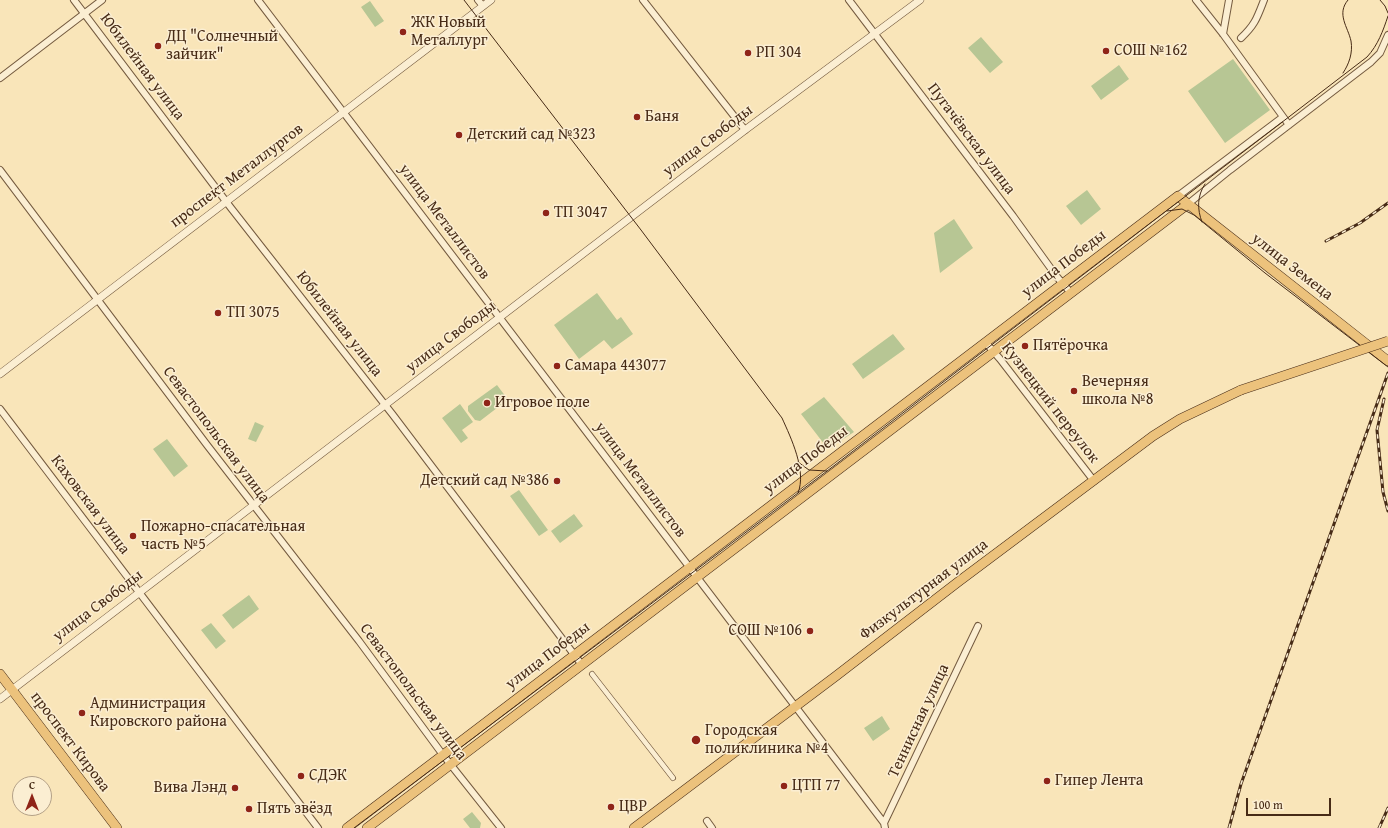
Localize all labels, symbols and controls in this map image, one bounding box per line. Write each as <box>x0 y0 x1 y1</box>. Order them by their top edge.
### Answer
street label: Юбилейная улица <box>96 10 188 124</box>
place label: ЖК Новый Металлург <box>411 13 488 51</box>
place label: ДЦ "Солнечный зайчик" <box>166 27 278 65</box>
marker: ЖК Новый Металлург <box>398 27 408 37</box>
marker: ДЦ "Солнечный зайчик" <box>153 41 163 51</box>
place label: СОШ №162 <box>1114 41 1188 61</box>
place label: РП 304 <box>756 43 802 63</box>
marker: СОШ №162 <box>1101 46 1111 56</box>
marker: РП 304 <box>743 48 753 58</box>
street label: Пугачёвская улица <box>923 79 1019 199</box>
street label: улица Свободы <box>659 101 757 181</box>
place label: Баня <box>645 107 679 127</box>
marker: Баня <box>632 112 642 122</box>
street label: проспект Металлургов <box>167 120 307 232</box>
place label: Детский сад №323 <box>467 125 596 145</box>
marker: Детский сад №323 <box>454 130 464 140</box>
street label: улица Металлистов <box>394 160 494 284</box>
place label: ТП 3047 <box>554 203 608 223</box>
marker: ТП 3047 <box>541 208 551 218</box>
street label: улица Победы <box>1018 226 1110 302</box>
street label: улица Земеца <box>1247 229 1337 305</box>
street label: Юбилейная улица <box>292 267 386 381</box>
street label: улица Свободы <box>402 297 500 377</box>
place label: ТП 3075 <box>226 303 280 323</box>
marker: ТП 3075 <box>213 308 223 318</box>
place label: Пятёрочка <box>1033 336 1108 356</box>
street label: Кузнецкий переулок <box>997 339 1103 467</box>
marker: Пятёрочка <box>1020 341 1030 351</box>
place label: Самара 443077 <box>565 356 666 376</box>
marker: Самара 443077 <box>552 361 562 371</box>
street label: Севастопольская улица <box>158 363 274 507</box>
place label: Вечерняя школа №8 <box>1082 372 1153 410</box>
marker: Вечерняя школа №8 <box>1069 386 1079 396</box>
place label: Игровое поле <box>495 393 590 413</box>
marker: Игровое поле <box>482 398 492 408</box>
street label: улица Металлистов <box>590 418 690 542</box>
street label: улица Победы <box>760 422 852 498</box>
street label: Каховская улица <box>46 452 134 558</box>
place label: Детский сад №386 <box>420 471 549 491</box>
marker: Детский сад №386 <box>552 476 562 486</box>
place label: Пожарно-спасательная часть №5 <box>141 517 305 555</box>
marker: Пожарно-спасательная часть №5 <box>128 531 138 541</box>
street label: Физкультурная улица <box>856 535 992 645</box>
street label: улица Свободы <box>49 566 147 646</box>
street label: улица Победы <box>502 618 594 694</box>
street label: Севастопольская улица <box>355 620 471 764</box>
place label: СОШ №106 <box>728 621 802 641</box>
marker: СОШ №106 <box>805 626 815 636</box>
street label: Теннисная улица <box>884 661 954 781</box>
street label: проспект Кирова <box>26 688 114 796</box>
place label: Администрация Кировского района <box>90 694 227 732</box>
marker: Администрация Кировского района <box>77 708 87 718</box>
place label: Городская поликлиника №4 <box>705 721 828 759</box>
marker: Городская поликлиника №4 <box>690 734 702 746</box>
place label: СДЭК <box>309 766 347 786</box>
marker: СДЭК <box>296 771 306 781</box>
place label: Гипер Лента <box>1055 771 1143 791</box>
north arrow <box>12 776 52 816</box>
place label: ЦТП 77 <box>792 776 841 796</box>
marker: Гипер Лента <box>1042 776 1052 786</box>
text: С <box>29 777 35 793</box>
place label: Вива Лэнд <box>154 778 227 798</box>
marker: ЦТП 77 <box>779 781 789 791</box>
marker: Вива Лэнд <box>230 783 240 793</box>
scale bar <box>1248 790 1333 816</box>
text: 100 m <box>1253 796 1283 813</box>
place label: ЦВР <box>619 797 647 817</box>
place label: Пять звёзд <box>257 799 332 819</box>
marker: ЦВР <box>606 802 616 812</box>
marker: Пять звёзд <box>244 804 254 814</box>

